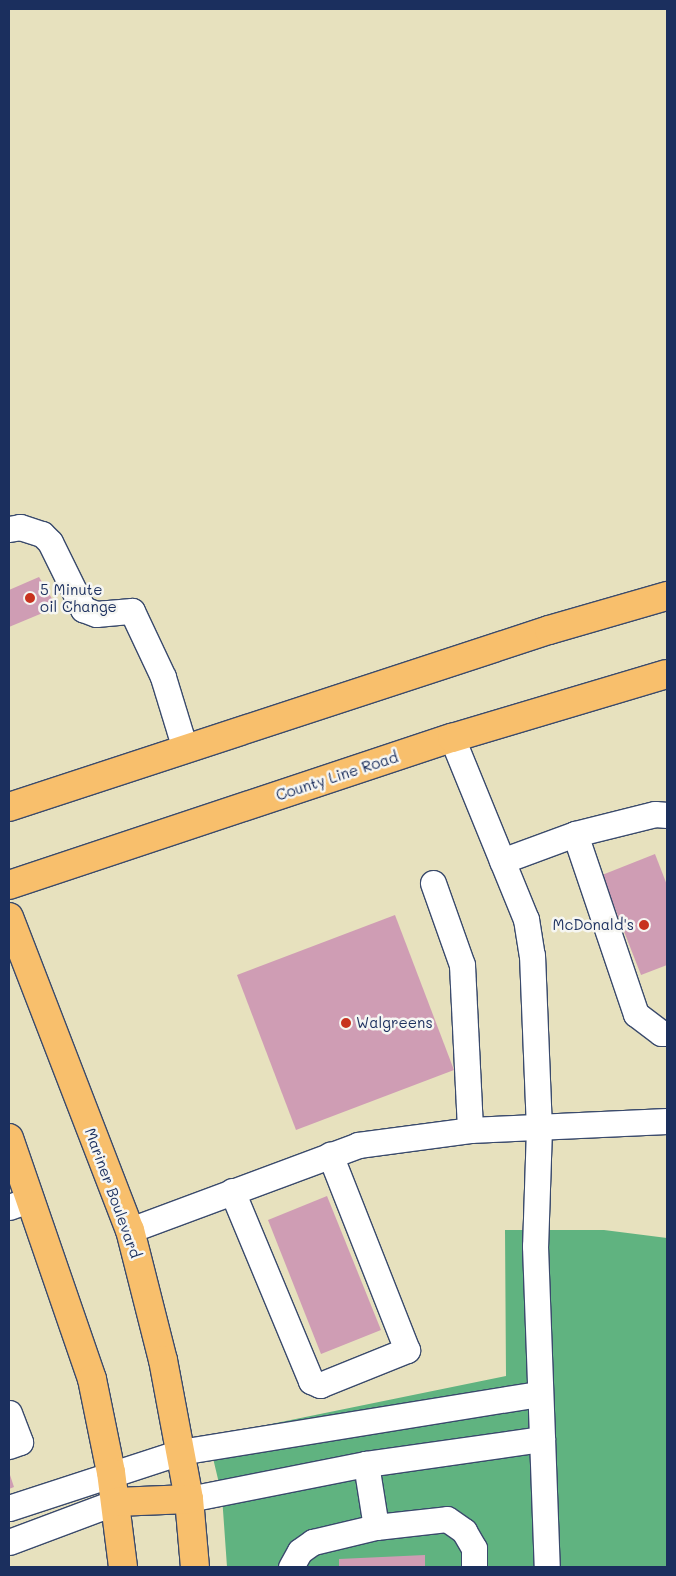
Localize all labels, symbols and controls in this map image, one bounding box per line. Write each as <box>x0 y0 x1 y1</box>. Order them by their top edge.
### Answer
place label: 5 Minute oil Change <box>40 580 117 615</box>
marker: 5 Minute oil Change <box>24 592 36 604</box>
street label: County Line Road <box>274 748 400 804</box>
place label: McDonald's <box>552 916 634 934</box>
marker: McDonald's <box>638 919 650 931</box>
place label: Walgreens <box>356 1014 433 1032</box>
marker: Walgreens <box>340 1017 352 1029</box>
street label: Mariner Boulevard <box>81 1125 145 1261</box>

